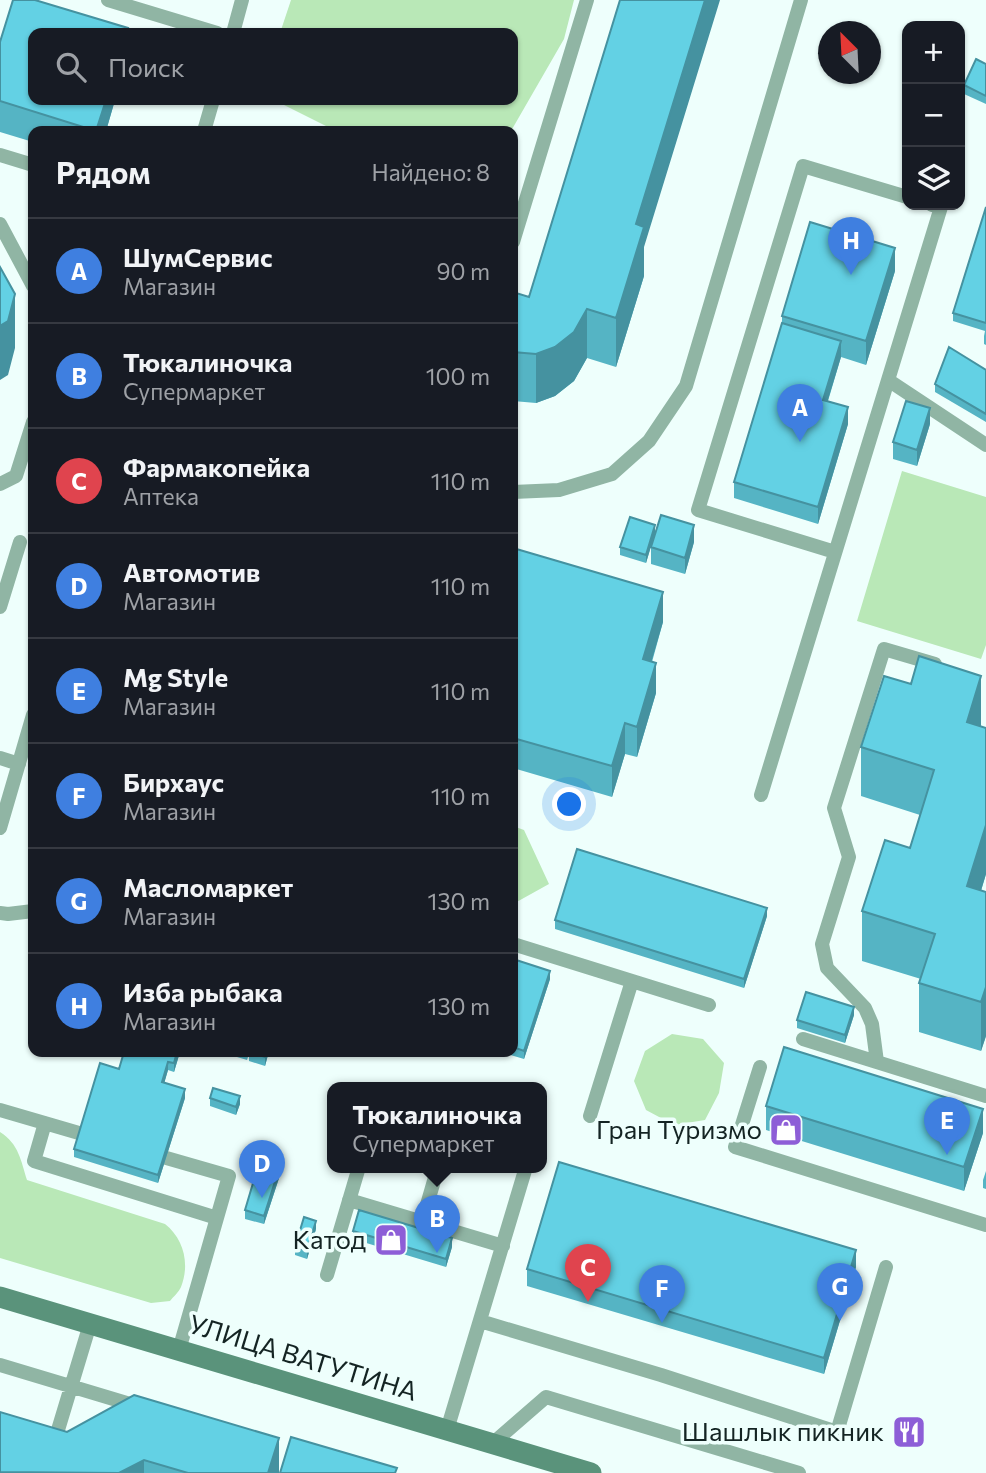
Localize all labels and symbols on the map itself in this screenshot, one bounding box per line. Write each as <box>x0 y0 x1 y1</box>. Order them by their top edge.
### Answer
north arrow <box>818 21 881 84</box>
pin: H <box>828 217 874 275</box>
pin: A <box>777 384 823 442</box>
your location <box>552 787 586 821</box>
pin: E <box>924 1097 970 1155</box>
shop icon: Гран Туризмо <box>767 1111 805 1149</box>
place label: Гран Туризмо <box>596 1113 762 1144</box>
pin: D <box>239 1140 285 1198</box>
pin: B <box>414 1195 460 1253</box>
shop icon: Катод <box>372 1221 410 1259</box>
place label: Катод <box>292 1223 366 1254</box>
pin: C <box>565 1244 611 1302</box>
pin: G <box>817 1263 863 1321</box>
pin: F <box>639 1265 685 1323</box>
street label: УЛИЦА ВАТУТИНА <box>185 1307 422 1406</box>
restaurant icon: Шашлык пикник <box>890 1413 928 1451</box>
place label: Шашлык пикник <box>682 1415 884 1446</box>

